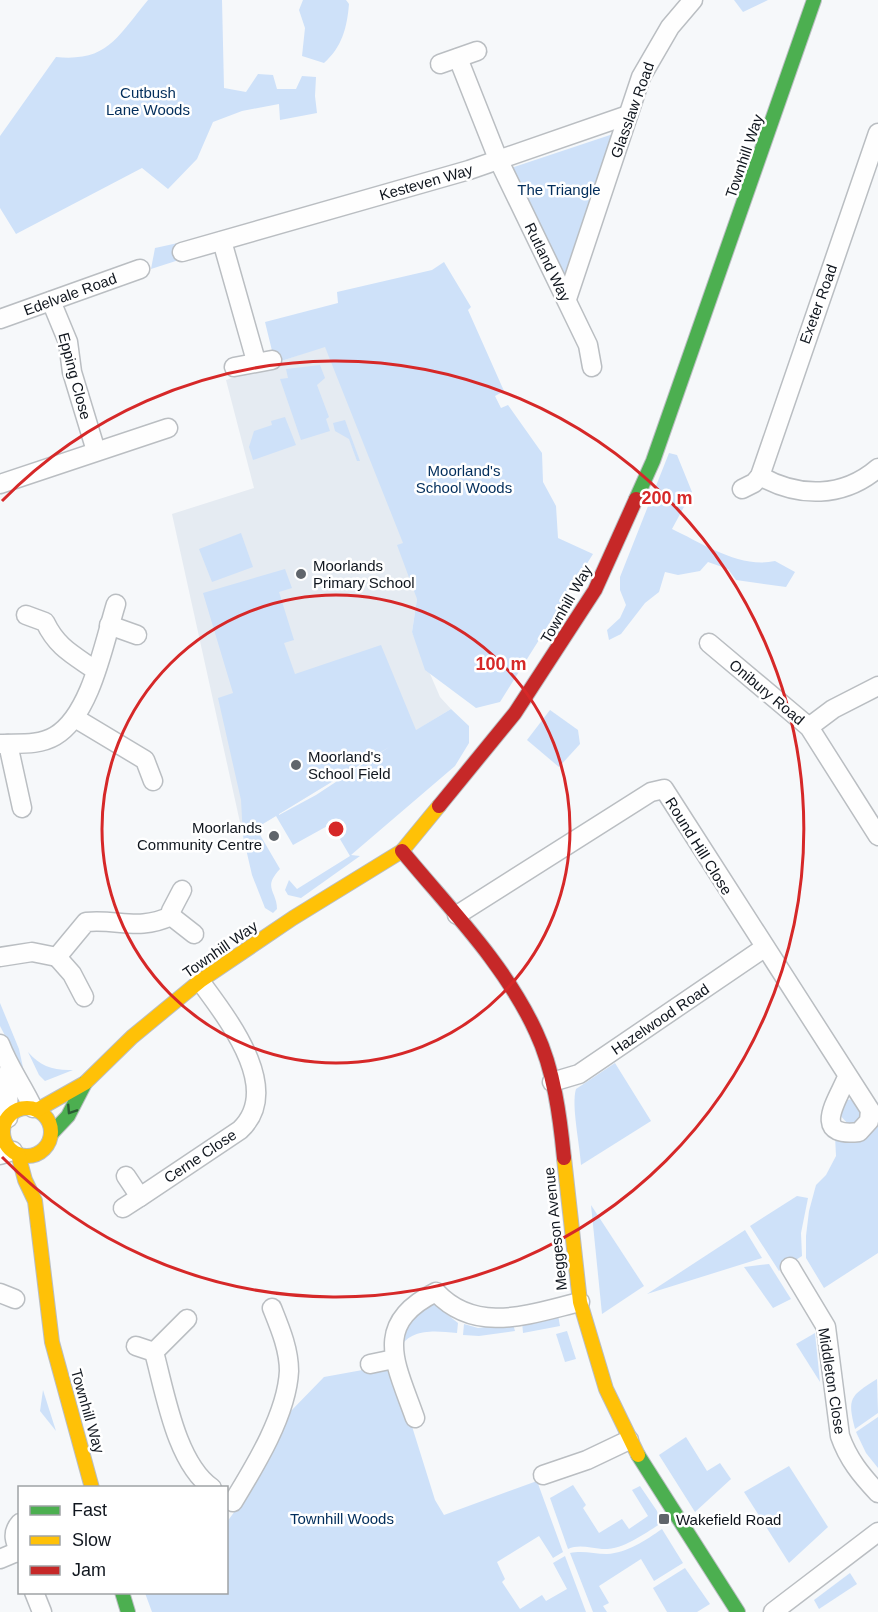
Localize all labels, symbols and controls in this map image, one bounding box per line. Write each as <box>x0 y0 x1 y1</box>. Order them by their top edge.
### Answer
street label: Glasslaw Road <box>607 60 657 160</box>
park label: Cutbush Lane Woods <box>106 84 190 118</box>
street label: Townhill Way <box>722 112 766 200</box>
street label: Kesteven Way <box>377 160 475 203</box>
park label: The Triangle <box>517 181 601 198</box>
street label: Rutland Way <box>522 220 575 305</box>
street label: Exeter Road <box>796 262 840 346</box>
street label: Edelvale Road <box>21 269 119 319</box>
street label: Epping Close <box>55 331 95 421</box>
park label: Moorland's School Woods <box>416 462 512 496</box>
text: 200 m <box>641 488 693 508</box>
place label: Moorlands Primary School <box>313 557 415 591</box>
street label: Townhill Way <box>537 562 595 646</box>
marker: Moorlands Primary School <box>294 567 308 581</box>
text: 100 m <box>475 654 527 674</box>
street label: Onibury Road <box>726 656 808 728</box>
place label: Moorland's School Field <box>308 748 391 782</box>
marker: Moorland's School Field <box>289 758 303 772</box>
street label: Round Hill Close <box>662 794 736 898</box>
place label: Moorlands Community Centre <box>137 819 262 853</box>
centre of rings <box>326 819 346 839</box>
marker: Moorlands Community Centre <box>267 829 281 843</box>
street label: Townhill Way <box>180 917 261 981</box>
street label: Hazelwood Road <box>608 980 712 1058</box>
one-way arrow <box>67 1103 78 1114</box>
street label: Cerne Close <box>161 1126 239 1186</box>
street label: Meggeson Avenue <box>540 1166 570 1292</box>
street label: Middleton Close <box>815 1327 849 1435</box>
street label: Townhill Way <box>68 1367 108 1456</box>
legend <box>18 1486 228 1594</box>
text: Fast <box>72 1500 107 1520</box>
park label: Townhill Woods <box>290 1510 394 1527</box>
place label: Wakefield Road <box>676 1511 781 1528</box>
marker: Wakefield Road <box>657 1512 671 1526</box>
text: Slow <box>72 1530 112 1550</box>
text: Jam <box>72 1560 106 1580</box>

